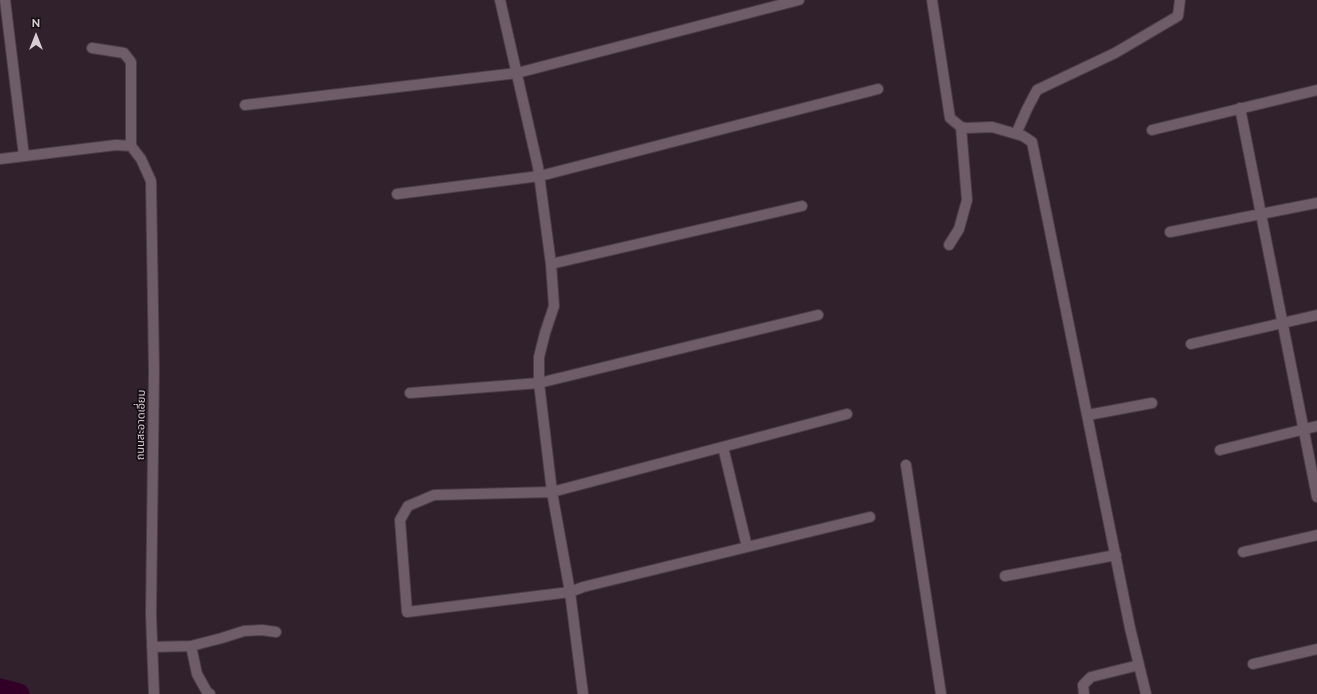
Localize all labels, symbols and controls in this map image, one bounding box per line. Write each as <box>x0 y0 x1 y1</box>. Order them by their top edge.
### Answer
north arrow <box>16 16 56 56</box>
text: N <box>32 17 40 30</box>
street label: ถนนสะอาดเอี่ยม <box>134 390 148 460</box>

